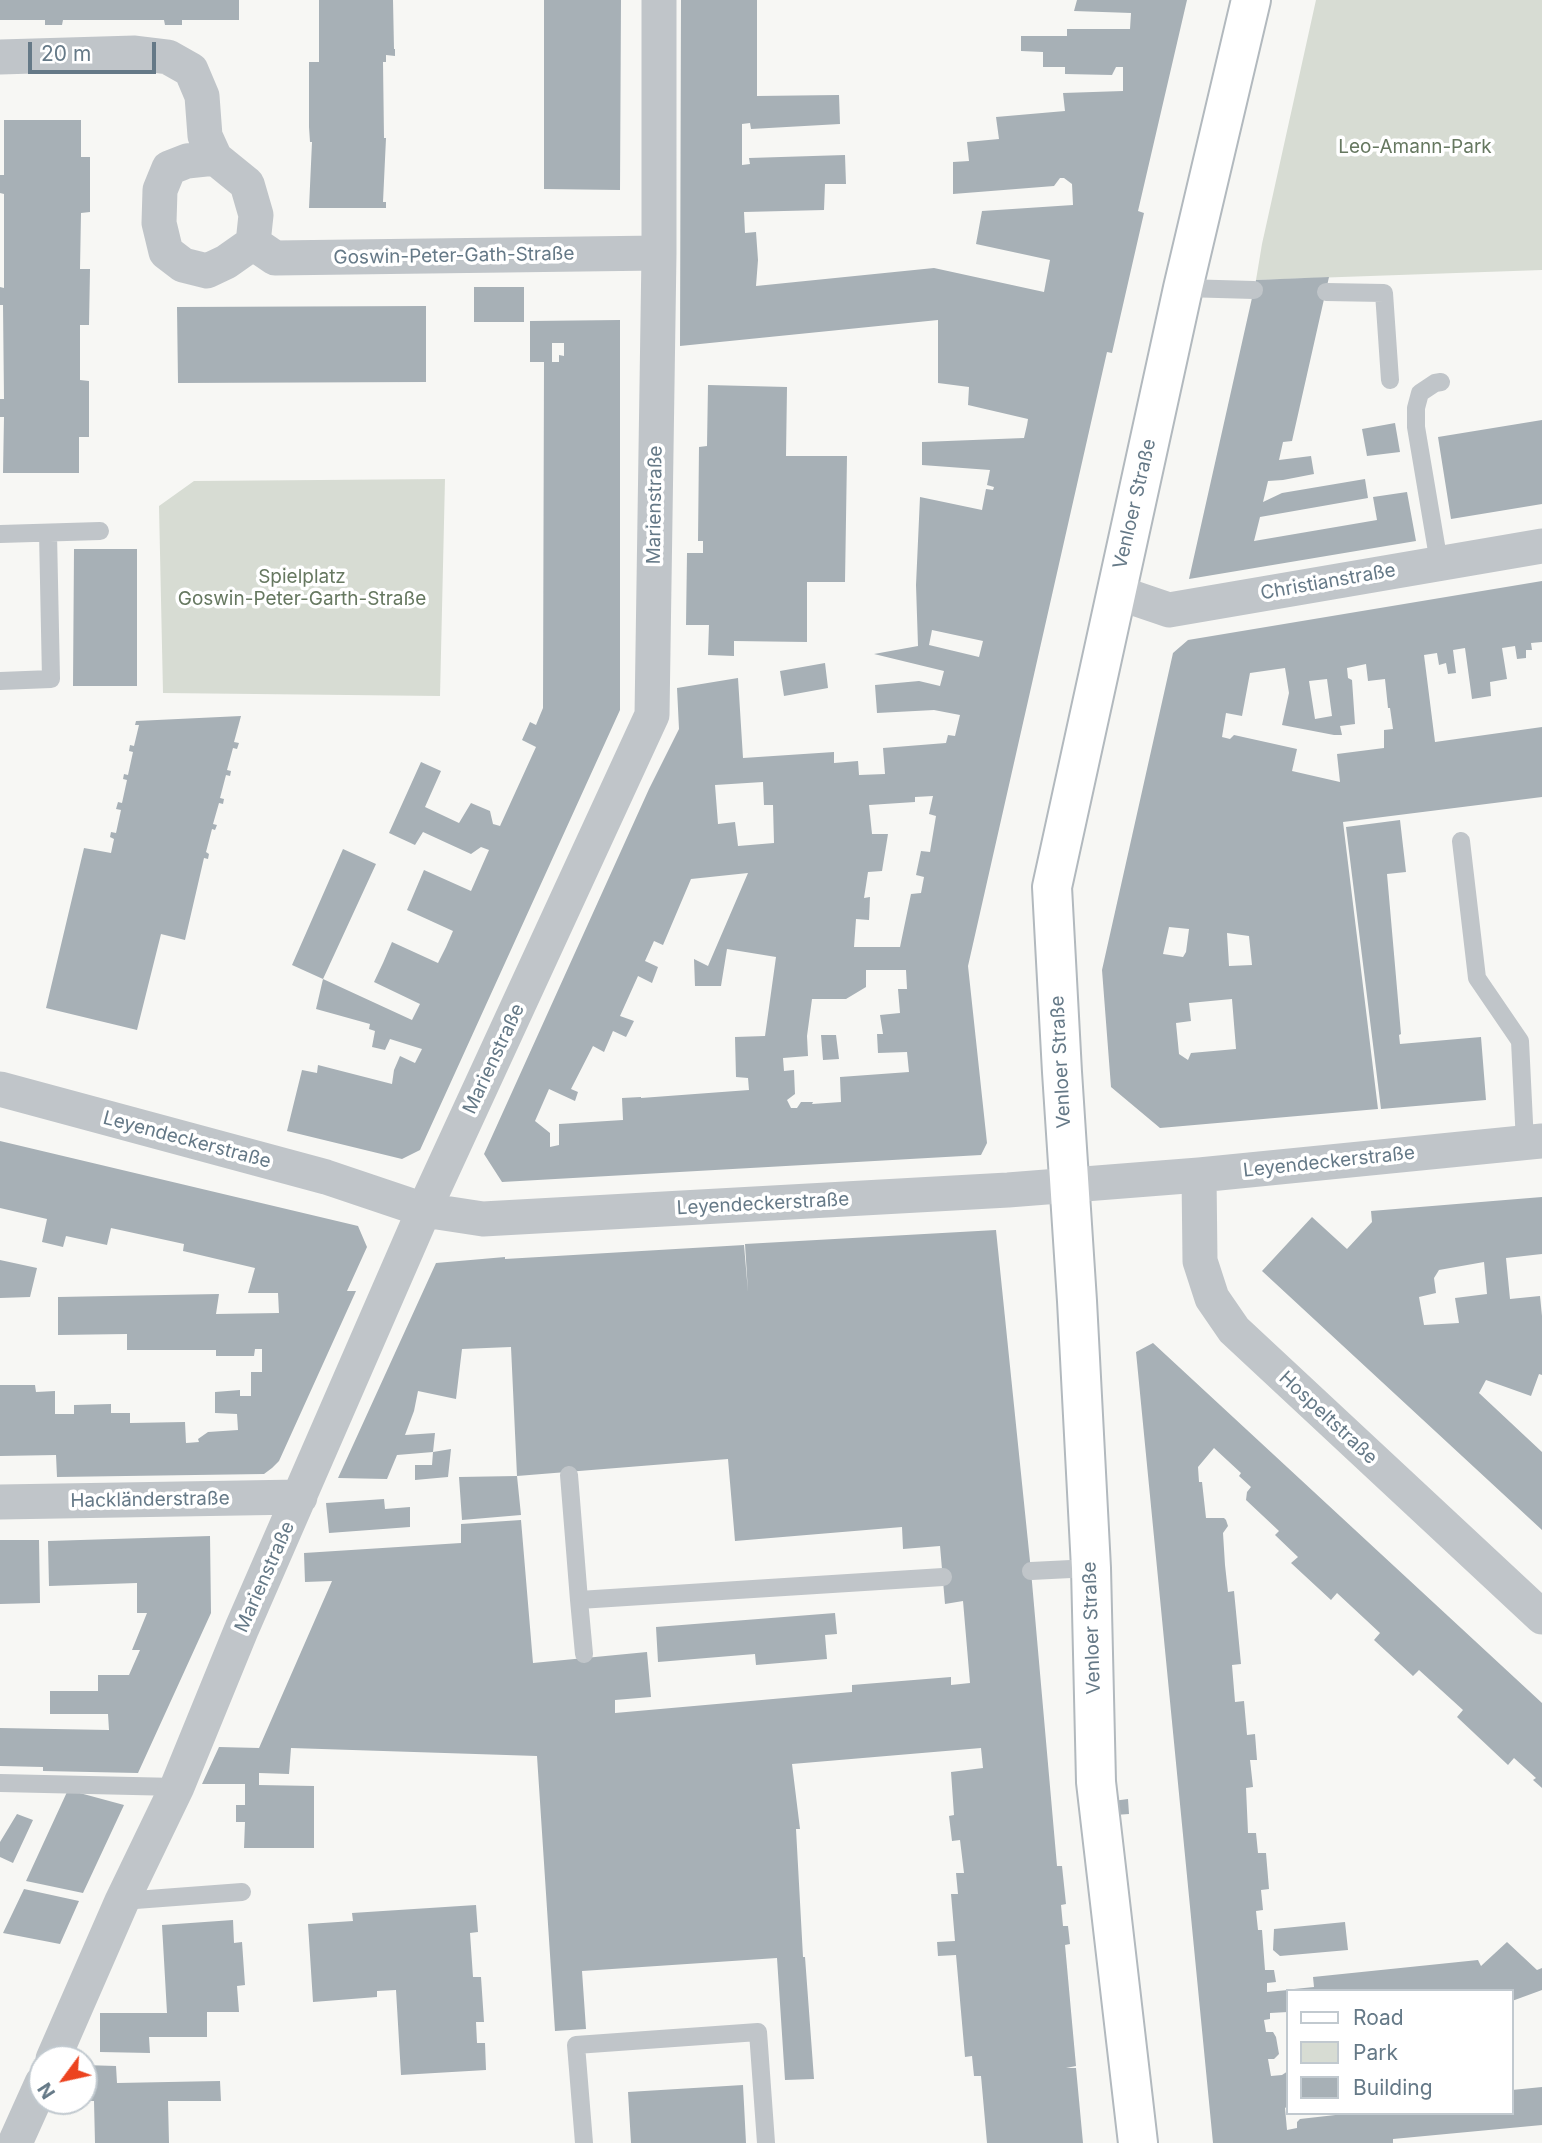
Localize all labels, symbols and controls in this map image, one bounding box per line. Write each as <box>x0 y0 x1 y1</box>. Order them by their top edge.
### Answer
scale bar <box>32 28 159 72</box>
text: 20 m <box>41 41 91 66</box>
park label: Leo-Amann-Park <box>1338 136 1492 158</box>
street label: Goswin-Peter-Gath-Straße <box>333 242 575 270</box>
street label: Venloer Straße <box>1109 437 1161 571</box>
street label: Marienstraße <box>643 445 667 565</box>
street label: Christianstraße <box>1259 559 1397 605</box>
park label: Spielplatz Goswin-Peter-Garth-Straße <box>178 566 426 610</box>
street label: Venloer Straße <box>1046 995 1076 1129</box>
street label: Marienstraße <box>459 1000 529 1118</box>
street label: Leyendeckerstraße <box>101 1107 273 1173</box>
street label: Leyendeckerstraße <box>1242 1142 1416 1182</box>
street label: Leyendeckerstraße <box>676 1188 850 1220</box>
street label: Hospeltstraße <box>1274 1367 1382 1469</box>
street label: Hackländerstraße <box>70 1487 230 1513</box>
street label: Marienstraße <box>230 1518 300 1636</box>
street label: Venloer Straße <box>1078 1561 1106 1695</box>
legend <box>1286 1989 1514 2115</box>
text: Road <box>1353 2005 1404 2030</box>
text: Park <box>1353 2040 1398 2065</box>
north arrow <box>28 2045 98 2115</box>
text: Building <box>1353 2075 1433 2100</box>
text: N <box>33 2078 60 2103</box>

